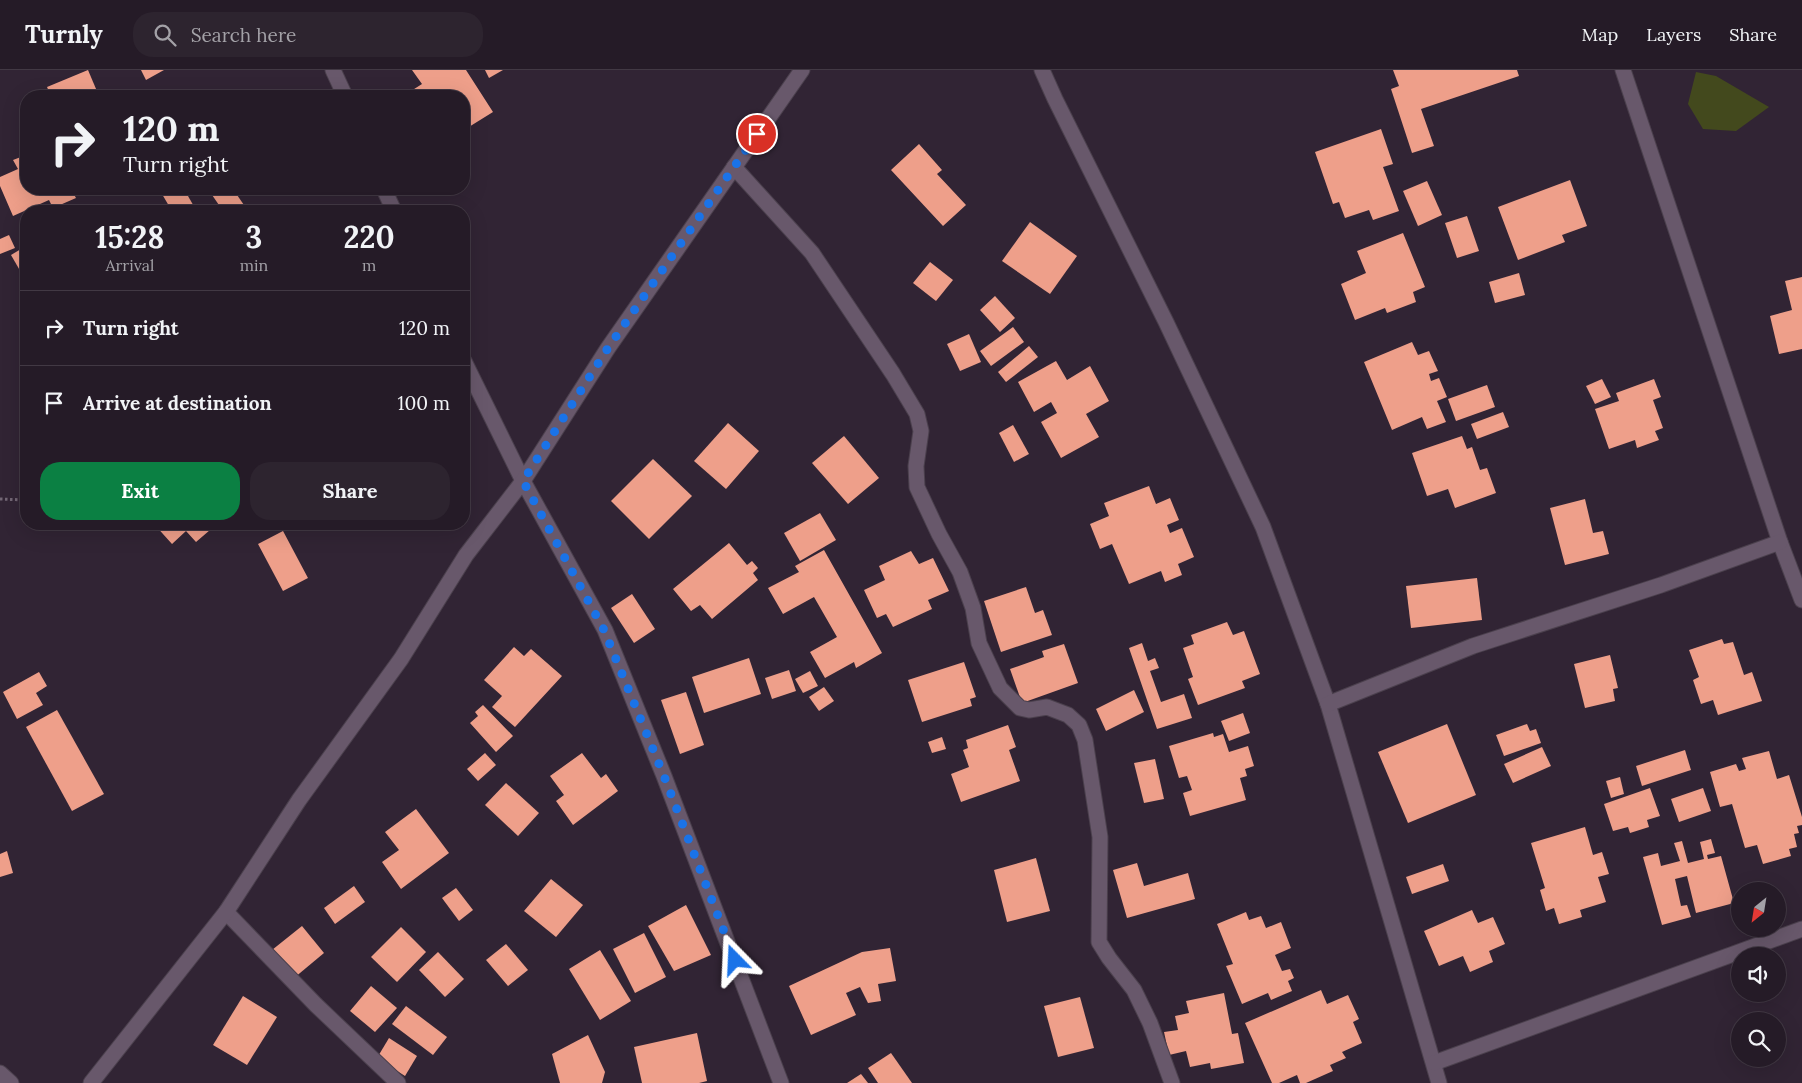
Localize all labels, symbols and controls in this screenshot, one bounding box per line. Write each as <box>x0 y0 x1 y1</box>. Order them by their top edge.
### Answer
search box <box>133 12 483 57</box>
text: Turnly <box>25 19 103 50</box>
icon: search <box>151 21 179 49</box>
text: Search here <box>191 23 296 47</box>
text: Map <box>1582 23 1618 46</box>
text: Layers <box>1646 23 1701 46</box>
text: Share <box>1729 23 1777 46</box>
text: 120 m <box>123 106 220 151</box>
icon: right <box>40 110 105 175</box>
pin <box>736 113 778 155</box>
icon: arrive <box>743 120 771 148</box>
text: Turn right <box>123 150 228 178</box>
text: 15:28 <box>95 218 164 256</box>
text: 3 <box>246 218 262 256</box>
text: 220 <box>344 218 395 256</box>
text: Arrival <box>105 255 154 275</box>
text: min <box>240 255 268 275</box>
text: m <box>362 255 376 275</box>
icon: right <box>40 314 68 342</box>
text: Turn right <box>83 316 179 340</box>
text: 120 m <box>399 316 450 340</box>
icon: arrive <box>40 389 68 417</box>
text: Arrive at destination <box>83 391 272 415</box>
text: 100 m <box>398 391 450 415</box>
button: Exit <box>40 462 240 520</box>
button: Share <box>250 462 450 520</box>
north arrow <box>1731 882 1786 938</box>
map controls <box>1731 882 1786 1067</box>
position arrow <box>708 933 760 985</box>
button: sound <box>1731 947 1786 1002</box>
button: search <box>1731 1012 1786 1067</box>

